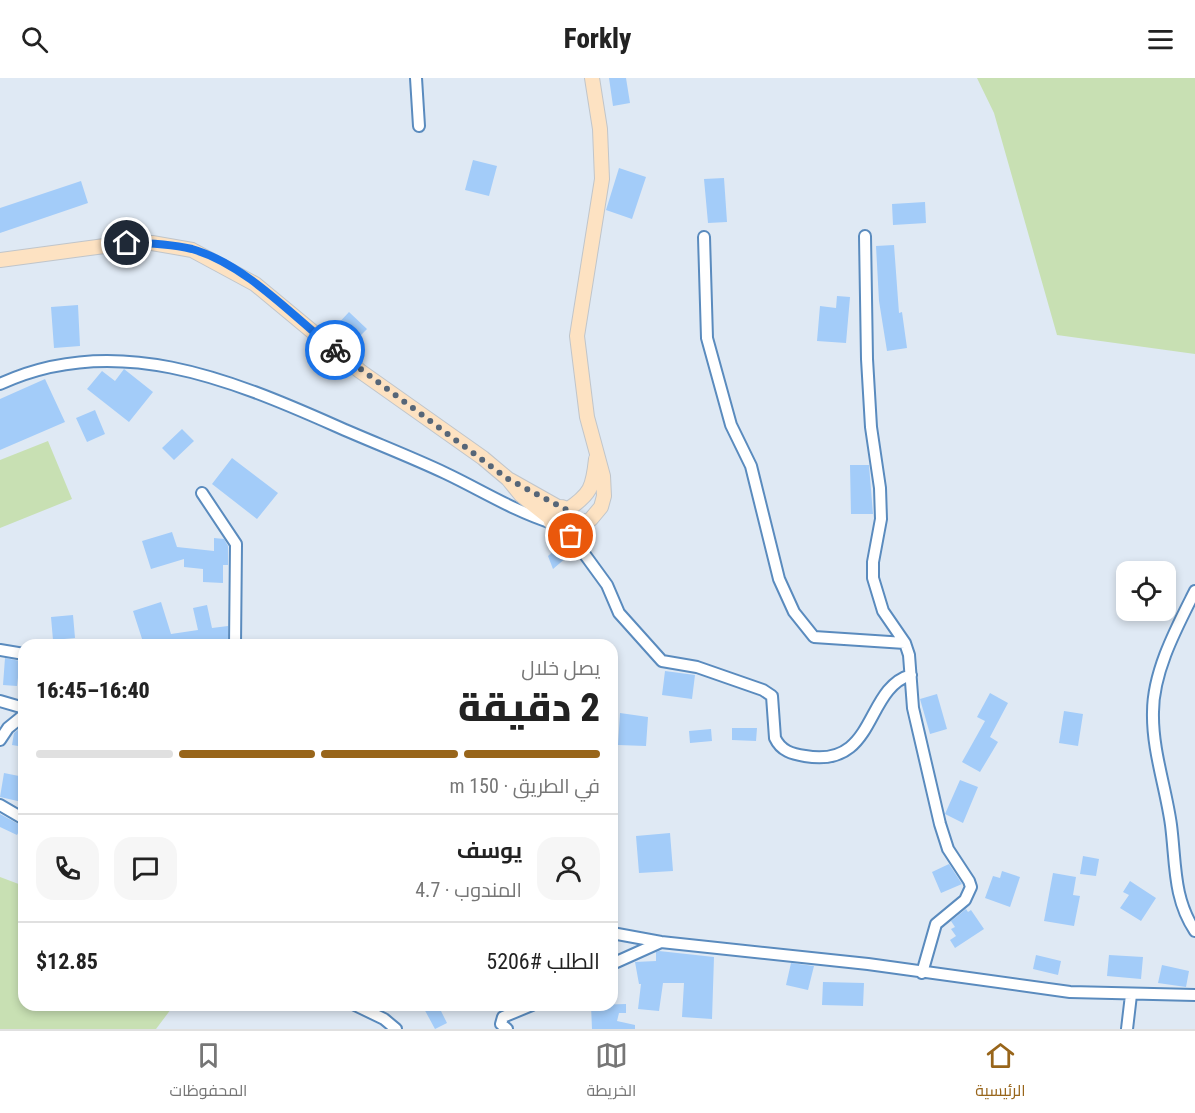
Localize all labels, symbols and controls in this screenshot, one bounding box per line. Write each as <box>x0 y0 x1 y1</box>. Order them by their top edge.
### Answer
icon: search <box>18 23 51 56</box>
text: Forkly <box>564 23 631 55</box>
icon: menu <box>1144 23 1177 56</box>
pin <box>101 217 152 268</box>
icon: home <box>110 226 143 259</box>
courier <box>305 320 365 380</box>
icon: bike <box>319 334 352 367</box>
pin <box>545 510 596 561</box>
icon: bag <box>554 519 587 552</box>
map controls <box>1116 561 1176 621</box>
button: locate <box>1116 561 1176 621</box>
text: يصل خلال <box>521 656 600 680</box>
text: 16:40–16:45 <box>36 678 150 703</box>
text: 2 دقيقة <box>458 685 600 731</box>
text: في الطريق · 150 m <box>450 774 600 798</box>
button: phone <box>36 837 99 900</box>
button: chat <box>114 837 177 900</box>
button: person <box>537 837 600 900</box>
text: يوسف <box>457 838 522 863</box>
text: المندوب · 4.7 <box>415 878 522 902</box>
text: $12.85 <box>36 949 98 974</box>
text: الطلب #5206 <box>486 949 600 974</box>
tab: المحفوظات <box>170 1039 247 1105</box>
tab: الخريطة <box>586 1039 636 1105</box>
tab: الرئيسية <box>975 1039 1026 1105</box>

